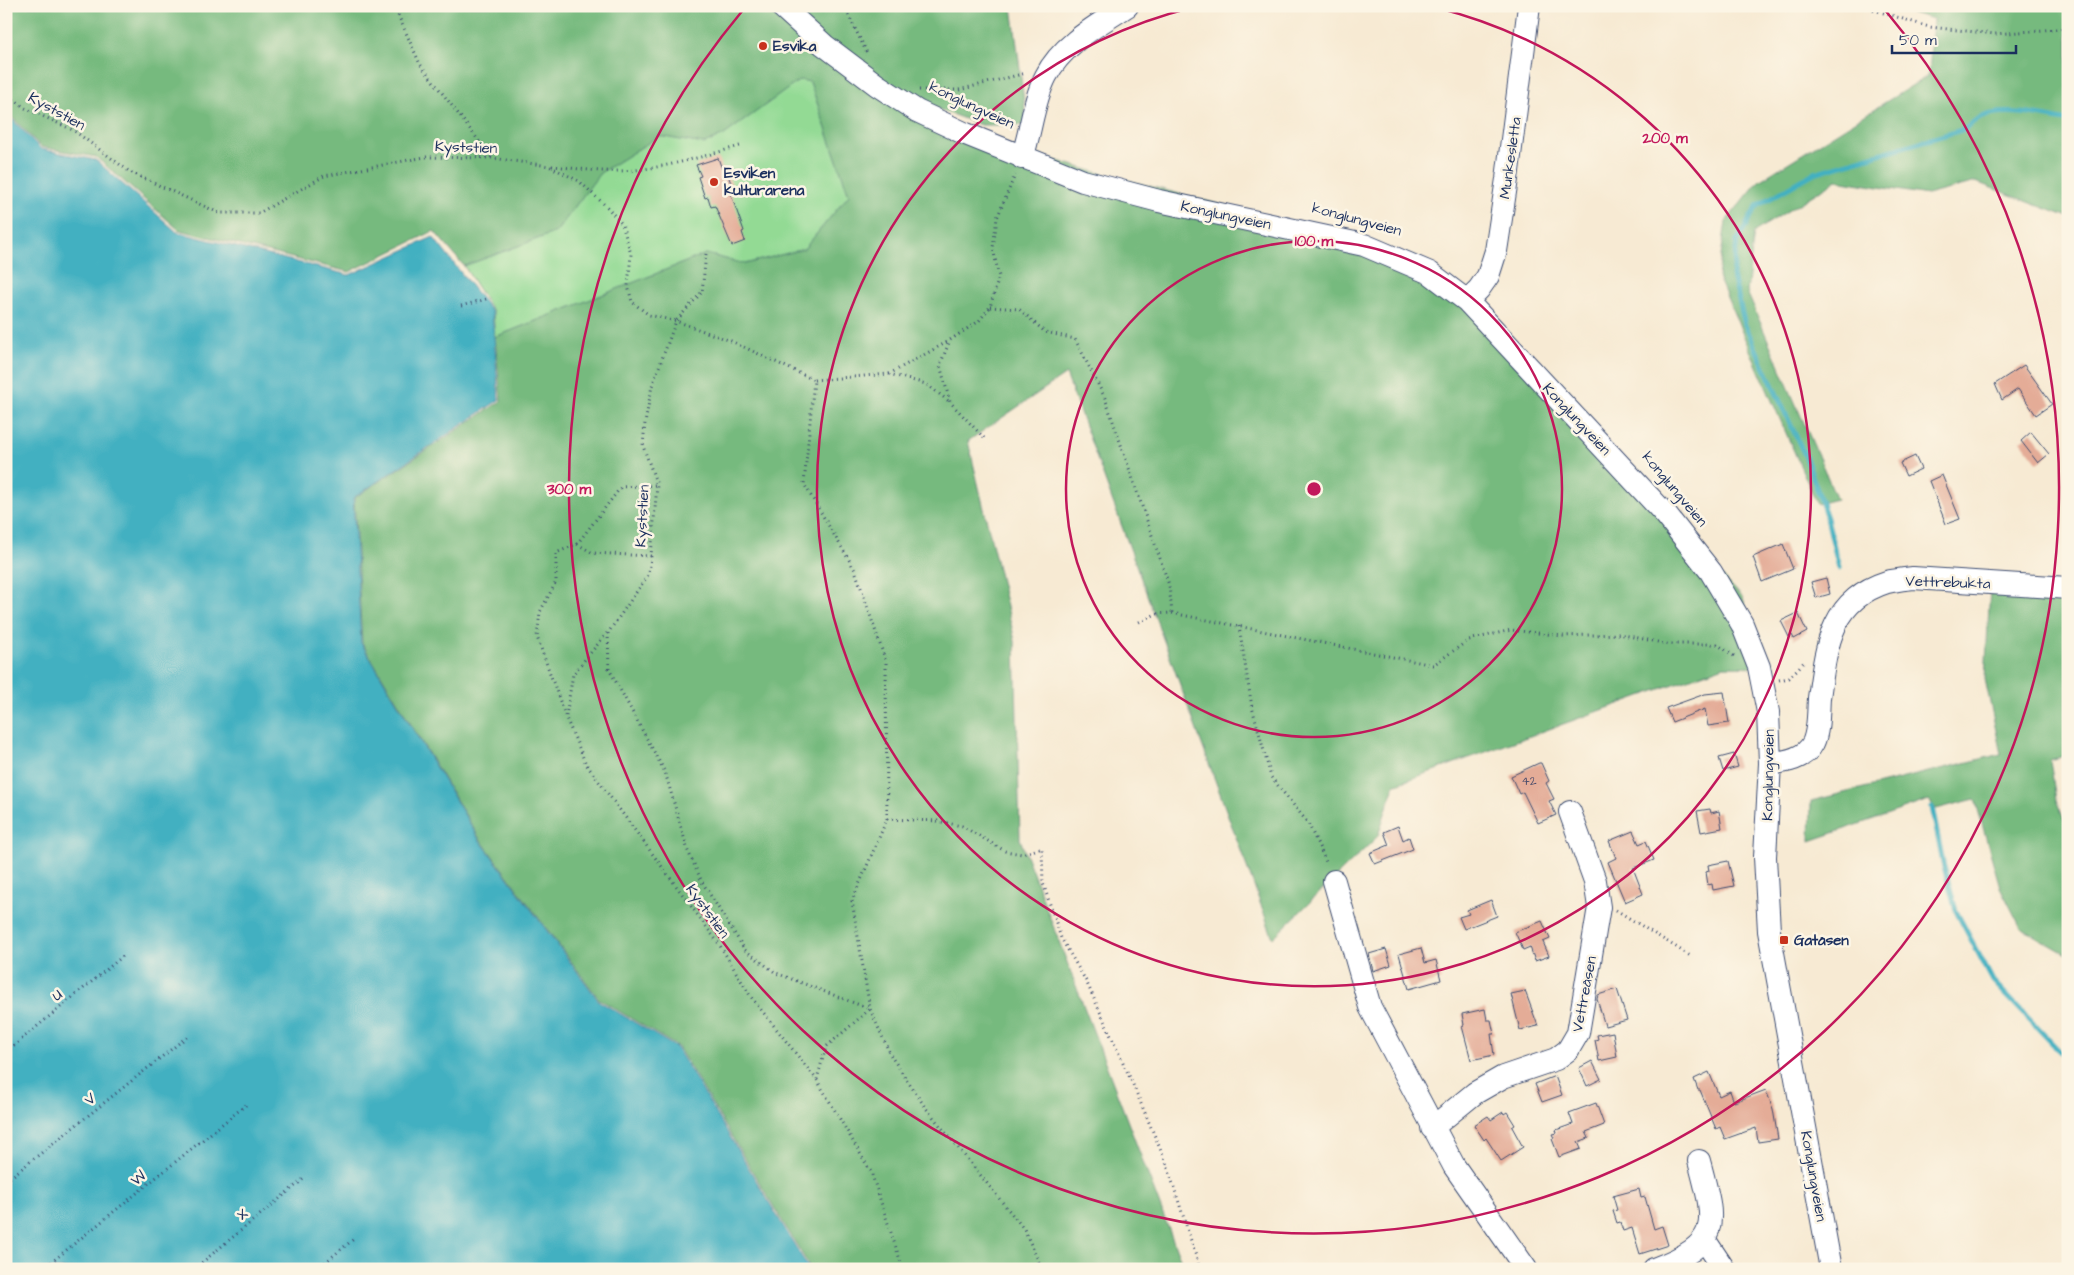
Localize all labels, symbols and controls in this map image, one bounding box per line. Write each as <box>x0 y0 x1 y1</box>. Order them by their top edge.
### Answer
scale bar <box>1892 22 2015 54</box>
text: 50 m <box>1899 30 1937 51</box>
place label: Esvika <box>773 36 817 57</box>
marker: Esvika <box>757 40 769 52</box>
street label: konglungveien <box>925 77 1018 136</box>
street label: Kyststien <box>24 87 90 137</box>
street label: Munkesletta <box>1494 115 1527 200</box>
text: 200 m <box>1641 128 1688 149</box>
street label: Kyststien <box>434 136 498 160</box>
place label: Esviken kulturarena <box>724 163 805 201</box>
marker: Esviken kulturarena <box>708 176 720 188</box>
street label: Konglungveien <box>1179 196 1273 236</box>
street label: konglungveien <box>1310 197 1404 243</box>
text: 100 m <box>1295 231 1334 252</box>
street label: Konglungveien <box>1537 379 1616 461</box>
street label: konglungveien <box>1636 447 1713 532</box>
text: 300 m <box>546 479 591 500</box>
centre of rings <box>1305 480 1323 498</box>
street label: Kyststien <box>630 484 656 548</box>
street label: Vettrebukta <box>1905 571 1991 594</box>
street label: Konglungveien <box>1757 728 1781 821</box>
house number: 42 <box>1521 773 1537 790</box>
street label: Kyststien <box>680 880 735 944</box>
place label: Gatåsen <box>1794 930 1849 951</box>
marker: Gatåsen <box>1778 934 1790 946</box>
street label: Vettreåsen <box>1567 954 1602 1034</box>
street label: U <box>47 985 67 1006</box>
street label: V <box>80 1088 101 1111</box>
street label: Konglungveien <box>1794 1129 1832 1224</box>
street label: W <box>126 1166 150 1191</box>
street label: X <box>232 1203 252 1225</box>

